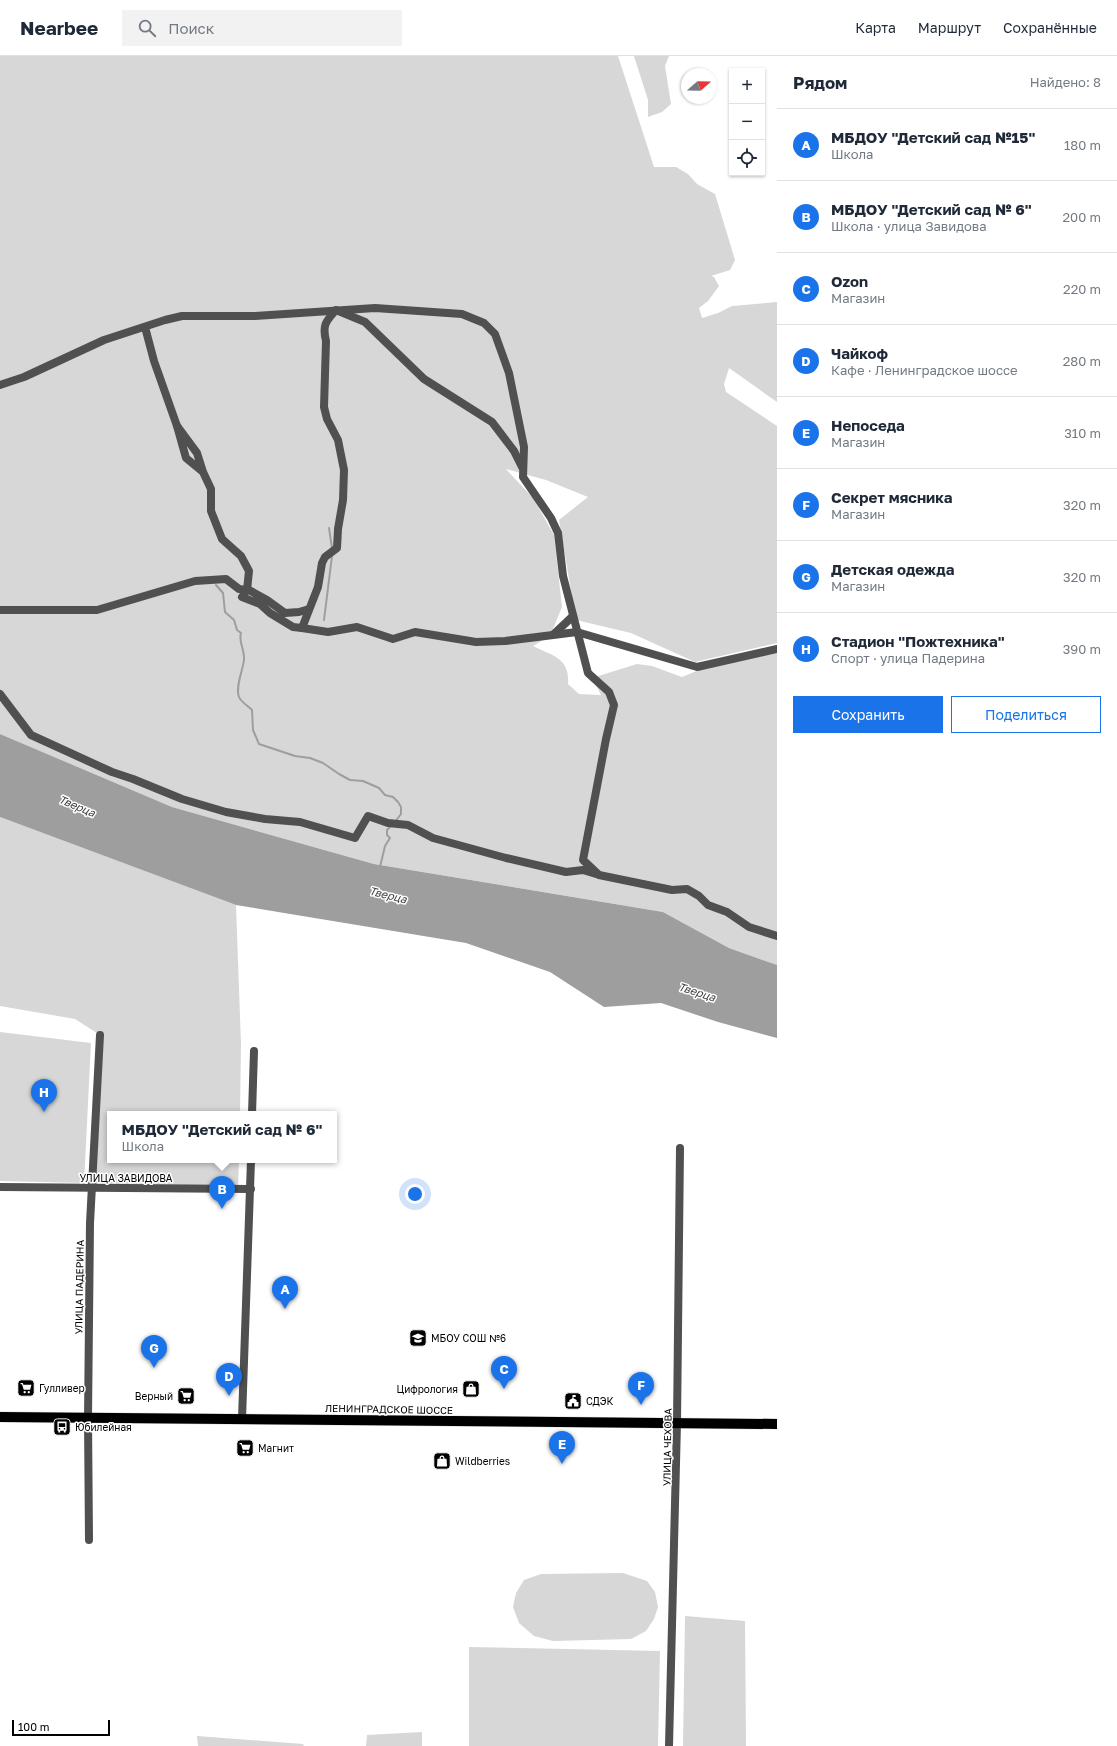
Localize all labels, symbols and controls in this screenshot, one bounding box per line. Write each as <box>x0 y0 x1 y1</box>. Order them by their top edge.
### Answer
search box <box>122 10 402 46</box>
text: Nearbee <box>20 16 98 39</box>
icon: search <box>136 17 158 39</box>
text: Поиск <box>168 19 214 37</box>
text: Карта <box>855 19 896 36</box>
text: Маршрут <box>918 19 981 36</box>
text: Сохранённые <box>1003 19 1097 36</box>
north arrow <box>681 68 717 104</box>
map controls <box>729 68 765 176</box>
button: + <box>729 68 765 104</box>
text: Рядом <box>793 72 847 93</box>
text: Найдено: 8 <box>1030 74 1101 90</box>
button: − <box>729 104 765 140</box>
text: МБДОУ "Детский сад №15" <box>831 128 1035 146</box>
text: A <box>801 137 811 153</box>
text: 180 m <box>1064 137 1101 153</box>
button: locate <box>729 140 765 176</box>
text: Школа <box>831 146 873 162</box>
text: МБДОУ "Детский сад № 6" <box>831 200 1032 218</box>
text: B <box>801 209 811 225</box>
text: 200 m <box>1063 209 1101 225</box>
text: Школа · улица Завидова <box>831 218 986 234</box>
text: Ozon <box>831 272 868 290</box>
text: C <box>801 281 811 297</box>
text: 220 m <box>1063 281 1101 297</box>
text: Магазин <box>831 290 885 306</box>
text: Чайкоф <box>831 344 888 362</box>
text: D <box>801 353 811 369</box>
text: 280 m <box>1063 353 1101 369</box>
text: Кафе · Ленинградское шоссе <box>831 362 1018 378</box>
text: Непоседа <box>831 416 905 434</box>
text: E <box>802 425 810 441</box>
text: 310 m <box>1064 425 1101 441</box>
text: Магазин <box>831 434 885 450</box>
text: Секрет мясника <box>831 488 952 506</box>
text: F <box>802 497 810 513</box>
text: 320 m <box>1063 497 1101 513</box>
text: Магазин <box>831 506 885 522</box>
text: Детская одежда <box>831 560 954 578</box>
text: G <box>801 569 811 585</box>
text: 320 m <box>1063 569 1101 585</box>
text: Магазин <box>831 578 885 594</box>
text: Стадион "Пожтехника" <box>831 632 1005 650</box>
text: H <box>801 641 811 657</box>
text: 390 m <box>1063 641 1101 657</box>
text: Спорт · улица Падерина <box>831 650 985 666</box>
button: Сохранить <box>793 696 943 733</box>
button: Поделиться <box>951 696 1101 733</box>
water label: Тверца <box>57 792 98 820</box>
water label: Тверца <box>368 884 409 907</box>
water label: Тверца <box>677 979 718 1005</box>
pin: H <box>31 1079 57 1112</box>
popup <box>107 1111 337 1163</box>
text: МБДОУ "Детский сад № 6" <box>122 1120 322 1138</box>
text: Школа <box>122 1138 164 1154</box>
street label: УЛИЦА ЗАВИДОВА <box>80 1172 173 1184</box>
pin: B <box>209 1176 235 1209</box>
your location <box>405 1184 425 1204</box>
street label: УЛИЦА ПАДЕРИНА <box>72 1239 86 1334</box>
pin: A <box>272 1276 298 1309</box>
school or university icon: МБОУ СОШ №6 <box>408 1328 428 1348</box>
place label: МБОУ СОШ №6 <box>431 1332 506 1344</box>
pin: G <box>141 1335 167 1368</box>
pin: C <box>491 1356 517 1389</box>
pin: D <box>216 1363 242 1396</box>
pin: F <box>628 1372 654 1405</box>
supermarket icon: Гулливер <box>16 1378 36 1398</box>
shop icon: Цифрология <box>461 1379 481 1399</box>
place label: Гулливер <box>39 1382 85 1394</box>
place label: Цифрология <box>397 1383 458 1395</box>
supermarket icon: Верный <box>176 1386 196 1406</box>
place label: Верный <box>135 1390 173 1402</box>
public building icon: СДЭК <box>563 1391 583 1411</box>
place label: СДЭК <box>586 1395 614 1407</box>
street label: ЛЕНИНГРАДСКОЕ ШОССЕ <box>325 1402 453 1416</box>
street label: УЛИЦА ЧЕХОВА <box>660 1408 674 1486</box>
bus stop icon: Юбилейная <box>52 1417 72 1437</box>
place label: Юбилейная <box>75 1421 132 1433</box>
pin: E <box>549 1431 575 1464</box>
supermarket icon: Магнит <box>235 1438 255 1458</box>
place label: Магнит <box>258 1442 294 1454</box>
shop icon: Wildberries <box>432 1451 452 1471</box>
place label: Wildberries <box>455 1455 510 1467</box>
scale bar <box>12 1718 110 1737</box>
text: 100 m <box>18 1720 49 1733</box>

